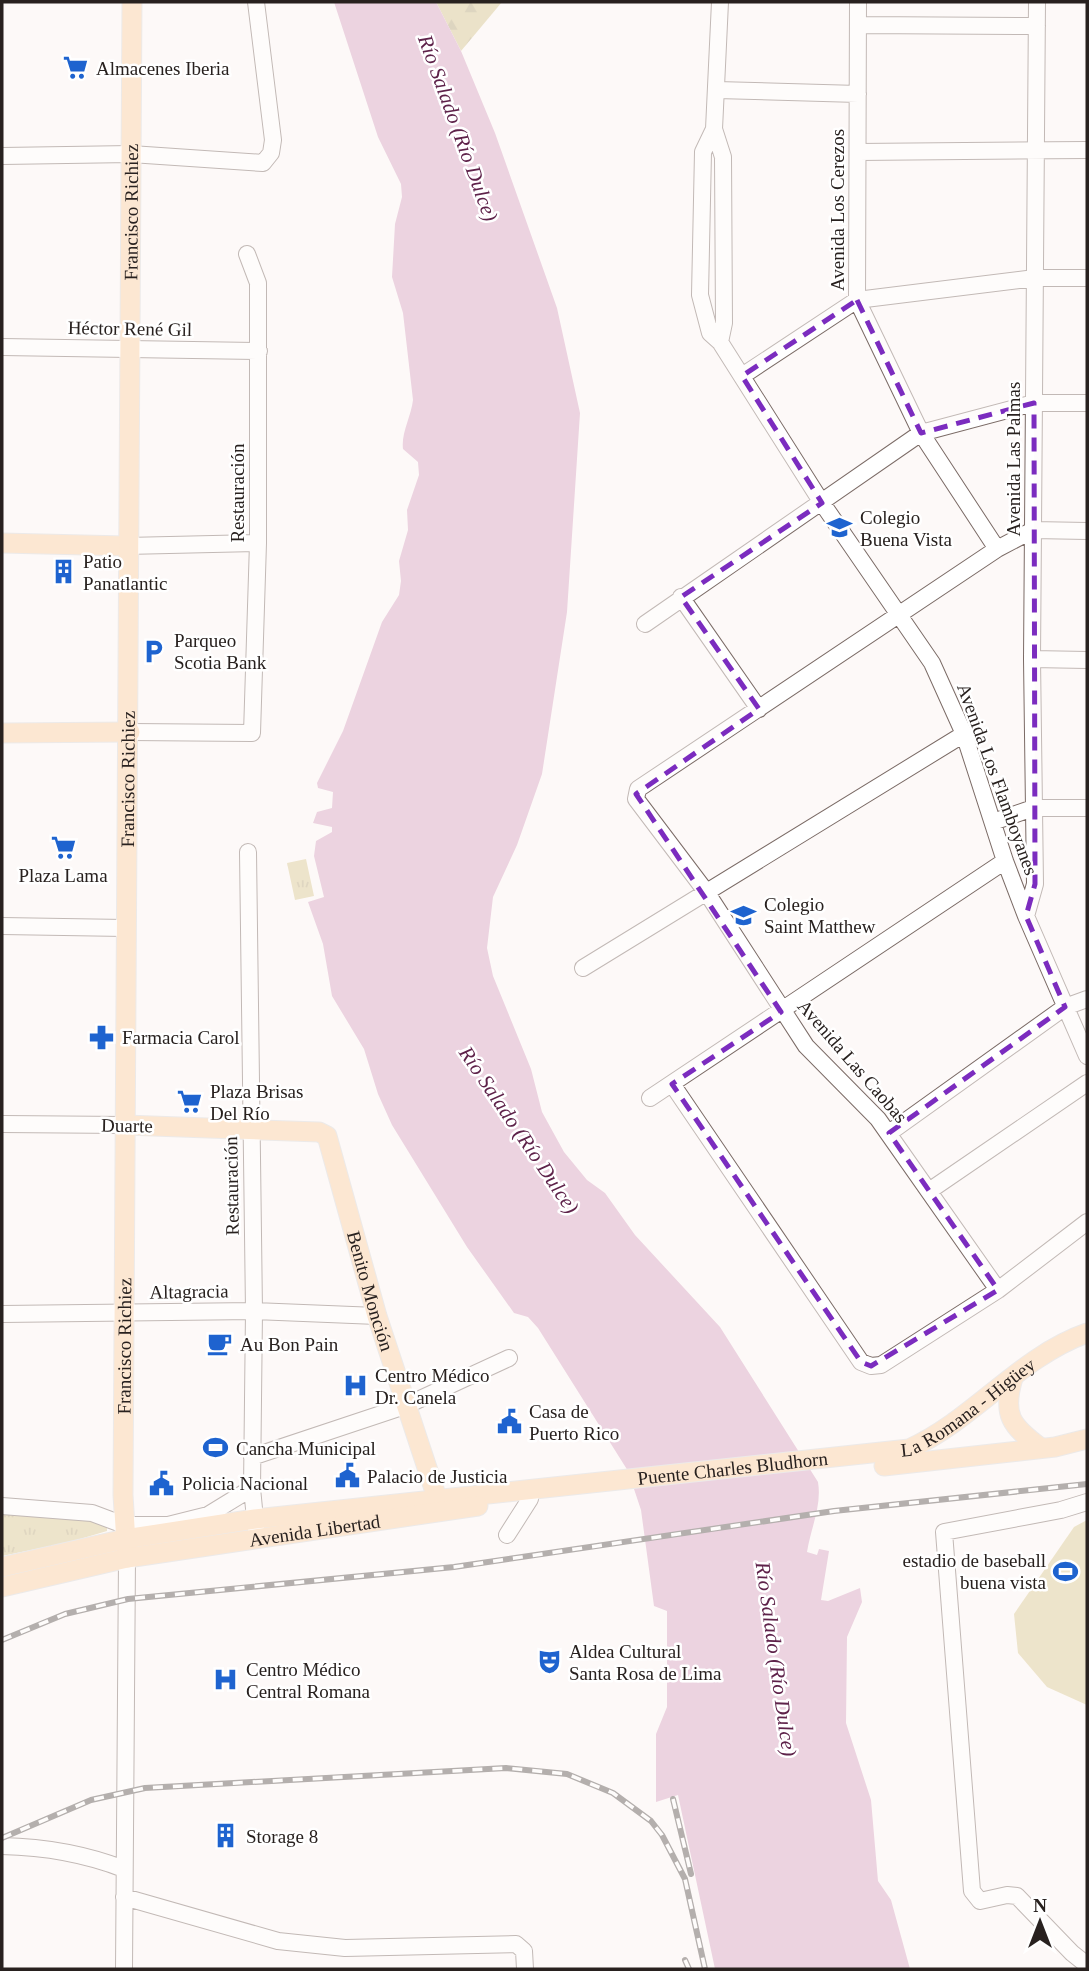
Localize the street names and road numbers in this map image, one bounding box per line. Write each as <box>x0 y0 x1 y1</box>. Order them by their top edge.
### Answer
street label: Avenida Los Cerezos <box>827 129 848 291</box>
street label: Francisco Richiez <box>120 144 142 281</box>
street label: Héctor René Gil <box>68 317 192 340</box>
street label: Avenida Las Palmas <box>1003 382 1024 536</box>
street label: Restauración <box>227 443 248 543</box>
street label: Avenida Los Flamboyanes <box>953 681 1042 878</box>
street label: Francisco Richiez <box>117 711 139 848</box>
street label: Avenida Las Caobas <box>794 996 912 1127</box>
street label: Duarte <box>101 1115 153 1136</box>
street label: Restauración <box>220 1136 243 1236</box>
street label: Benito Monción <box>343 1229 398 1354</box>
street label: Francisco Richiez <box>113 1278 135 1415</box>
street label: Altagracia <box>149 1280 229 1303</box>
street label: La Romana - Higüey <box>900 1353 1039 1461</box>
street label: Puente Charles Bludhorn <box>637 1448 829 1489</box>
street label: Avenida Libertad <box>248 1511 382 1551</box>

